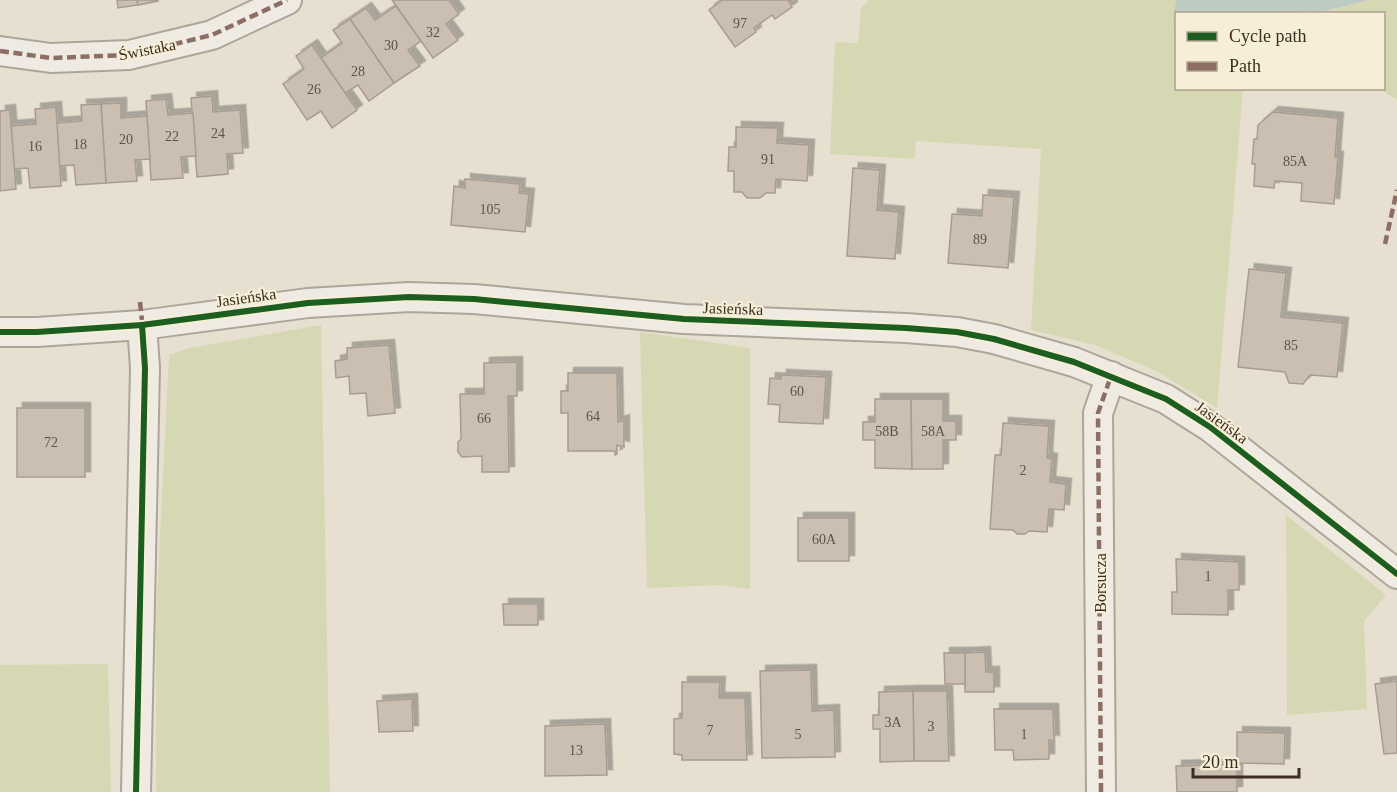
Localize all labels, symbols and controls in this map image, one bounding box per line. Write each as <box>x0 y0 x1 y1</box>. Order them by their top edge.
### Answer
legend <box>1175 12 1385 90</box>
house number: 97 <box>733 16 747 31</box>
house number: 32 <box>426 25 440 40</box>
text: Cycle path <box>1229 26 1306 46</box>
street label: Świstaka <box>117 35 177 63</box>
house number: 30 <box>384 38 398 53</box>
text: Path <box>1229 56 1261 76</box>
house number: 28 <box>351 64 365 79</box>
house number: 26 <box>307 82 321 97</box>
house number: 24 <box>211 126 225 141</box>
house number: 22 <box>165 129 179 144</box>
house number: 20 <box>119 132 133 147</box>
house number: 18 <box>73 137 87 152</box>
house number: 16 <box>28 139 42 154</box>
house number: 91 <box>761 152 775 167</box>
house number: 85A <box>1283 154 1308 169</box>
house number: 105 <box>480 202 501 217</box>
house number: 89 <box>973 232 987 247</box>
street label: Jasieńska <box>215 285 277 310</box>
street label: Jasieńska <box>702 299 763 318</box>
house number: 85 <box>1284 338 1298 353</box>
house number: 60 <box>790 384 804 399</box>
street label: Jasieńska <box>1192 398 1251 447</box>
house number: 64 <box>586 409 600 424</box>
house number: 66 <box>477 411 491 426</box>
house number: 58B <box>875 424 899 439</box>
house number: 58A <box>921 424 946 439</box>
house number: 72 <box>44 435 58 450</box>
house number: 2 <box>1020 463 1027 478</box>
house number: 60A <box>812 532 837 547</box>
street label: Borsucza <box>1092 553 1109 613</box>
house number: 1 <box>1205 569 1212 584</box>
house number: 3A <box>884 715 902 730</box>
house number: 3 <box>928 719 935 734</box>
house number: 7 <box>707 723 714 738</box>
house number: 5 <box>795 727 802 742</box>
house number: 1 <box>1021 727 1028 742</box>
scale bar <box>1193 741 1300 779</box>
house number: 13 <box>569 743 583 758</box>
text: 20 m <box>1202 752 1239 772</box>

